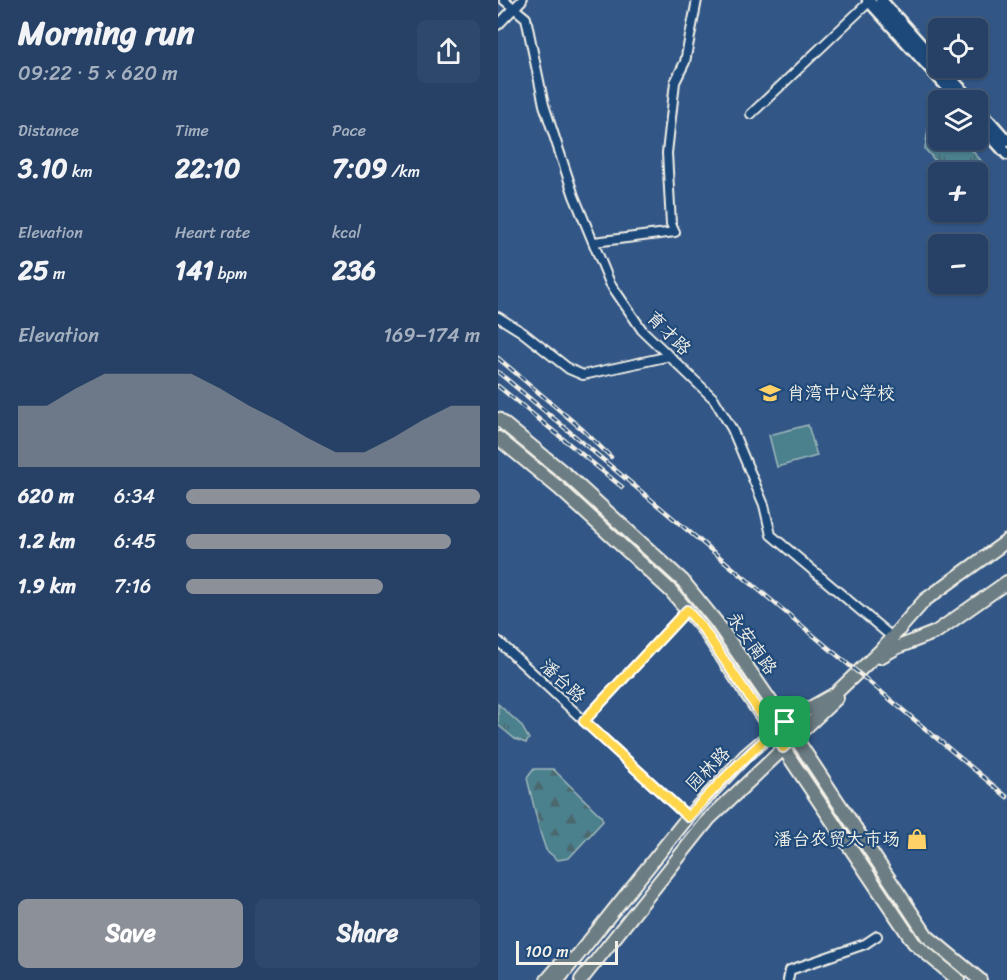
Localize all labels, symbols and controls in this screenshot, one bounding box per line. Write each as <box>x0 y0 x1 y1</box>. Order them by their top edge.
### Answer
text: Morning run <box>18 4 194 62</box>
map controls <box>928 18 988 294</box>
button: locate <box>928 18 988 78</box>
button: share <box>417 20 480 83</box>
text: 09:22 · 5 × 620 m <box>18 56 178 91</box>
button: layers <box>928 90 988 150</box>
text: Distance <box>18 116 79 145</box>
text: Time <box>175 116 209 145</box>
text: Pace <box>332 116 366 145</box>
text: 3.10 <box>18 145 68 191</box>
text: 22:10 <box>175 145 240 191</box>
text: 7:09 <box>332 145 387 191</box>
text: km <box>68 157 93 186</box>
text: /km <box>387 157 420 186</box>
button: + <box>928 162 988 222</box>
text: Elevation <box>18 218 83 247</box>
text: Heart rate <box>175 218 250 247</box>
text: kcal <box>332 218 361 247</box>
button: − <box>928 234 988 294</box>
text: 25 <box>18 247 49 293</box>
text: 141 <box>175 247 214 293</box>
text: 236 <box>332 247 376 293</box>
text: m <box>49 259 65 288</box>
text: bpm <box>214 259 247 288</box>
street label: 育才路 <box>639 303 699 363</box>
text: Elevation <box>18 318 99 353</box>
text: 169–174 m <box>383 318 480 353</box>
place label: 肖湾中心学校 <box>787 377 895 409</box>
school or university icon: 肖湾中心学校 <box>758 381 782 405</box>
text: 620 m <box>18 479 74 514</box>
text: 6:34 <box>114 479 155 514</box>
text: 1.2 km <box>18 524 75 559</box>
text: 6:45 <box>114 524 156 559</box>
text: 1.9 km <box>18 569 76 604</box>
text: 7:16 <box>114 569 151 604</box>
street label: 永安南路 <box>718 604 786 682</box>
street label: 潘台路 <box>532 651 594 711</box>
pin <box>759 696 810 747</box>
icon: arrive <box>768 705 801 738</box>
street label: 园林路 <box>678 738 738 800</box>
place label: 潘台农贸大市场 <box>774 823 900 855</box>
shop icon: 潘台农贸大市场 <box>905 827 929 851</box>
button: Save <box>18 899 243 968</box>
button: Share <box>255 899 480 968</box>
text: 100 m <box>525 937 569 966</box>
scale bar <box>516 938 618 966</box>

